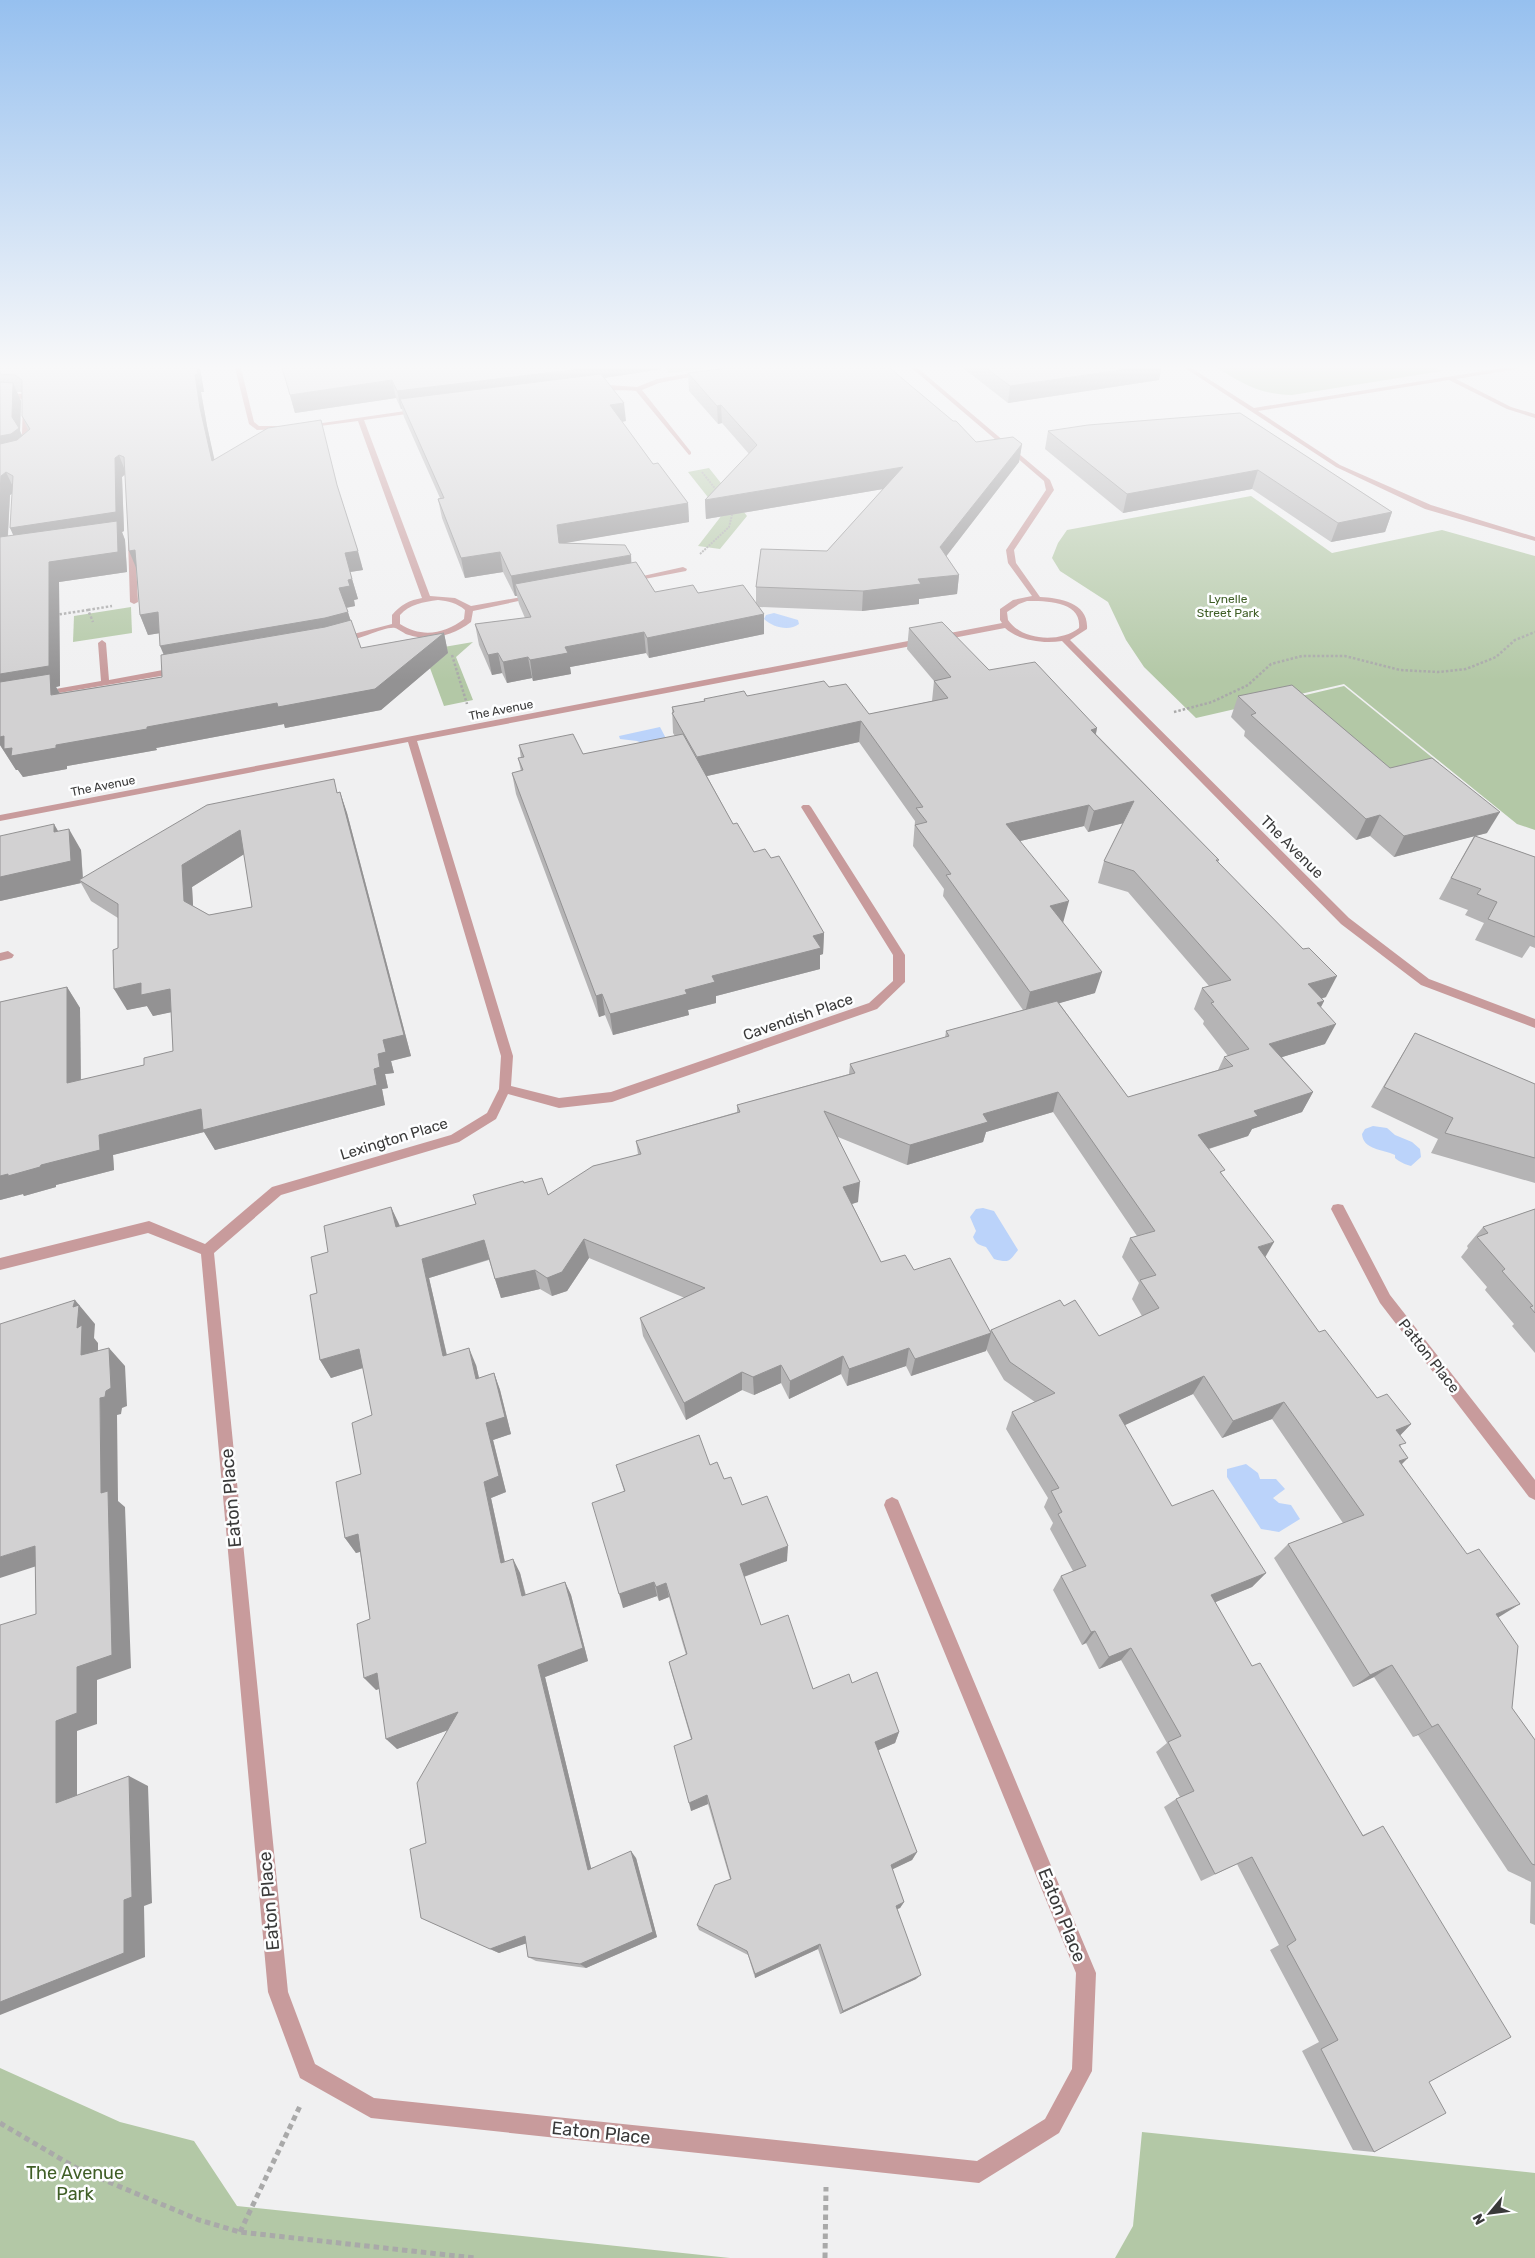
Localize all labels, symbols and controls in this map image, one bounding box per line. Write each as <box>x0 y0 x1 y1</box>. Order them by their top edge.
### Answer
park label: Lynelle Street Park <box>1197 592 1260 620</box>
street label: The Avenue <box>468 697 535 723</box>
street label: The Avenue <box>70 773 137 799</box>
street label: The Avenue <box>1257 812 1327 882</box>
street label: Cavendish Place <box>741 990 855 1044</box>
street label: Lexington Place <box>338 1114 450 1164</box>
street label: Patton Place <box>1394 1315 1464 1397</box>
street label: Eaton Place <box>216 1448 246 1548</box>
street label: Eaton Place <box>254 1851 284 1951</box>
street label: Eaton Place <box>1033 1865 1091 1965</box>
street label: Eaton Place <box>550 2117 652 2149</box>
park label: The Avenue Park <box>26 2162 124 2205</box>
north arrow <box>1465 2188 1515 2238</box>
text: N <box>1469 2211 1489 2228</box>

